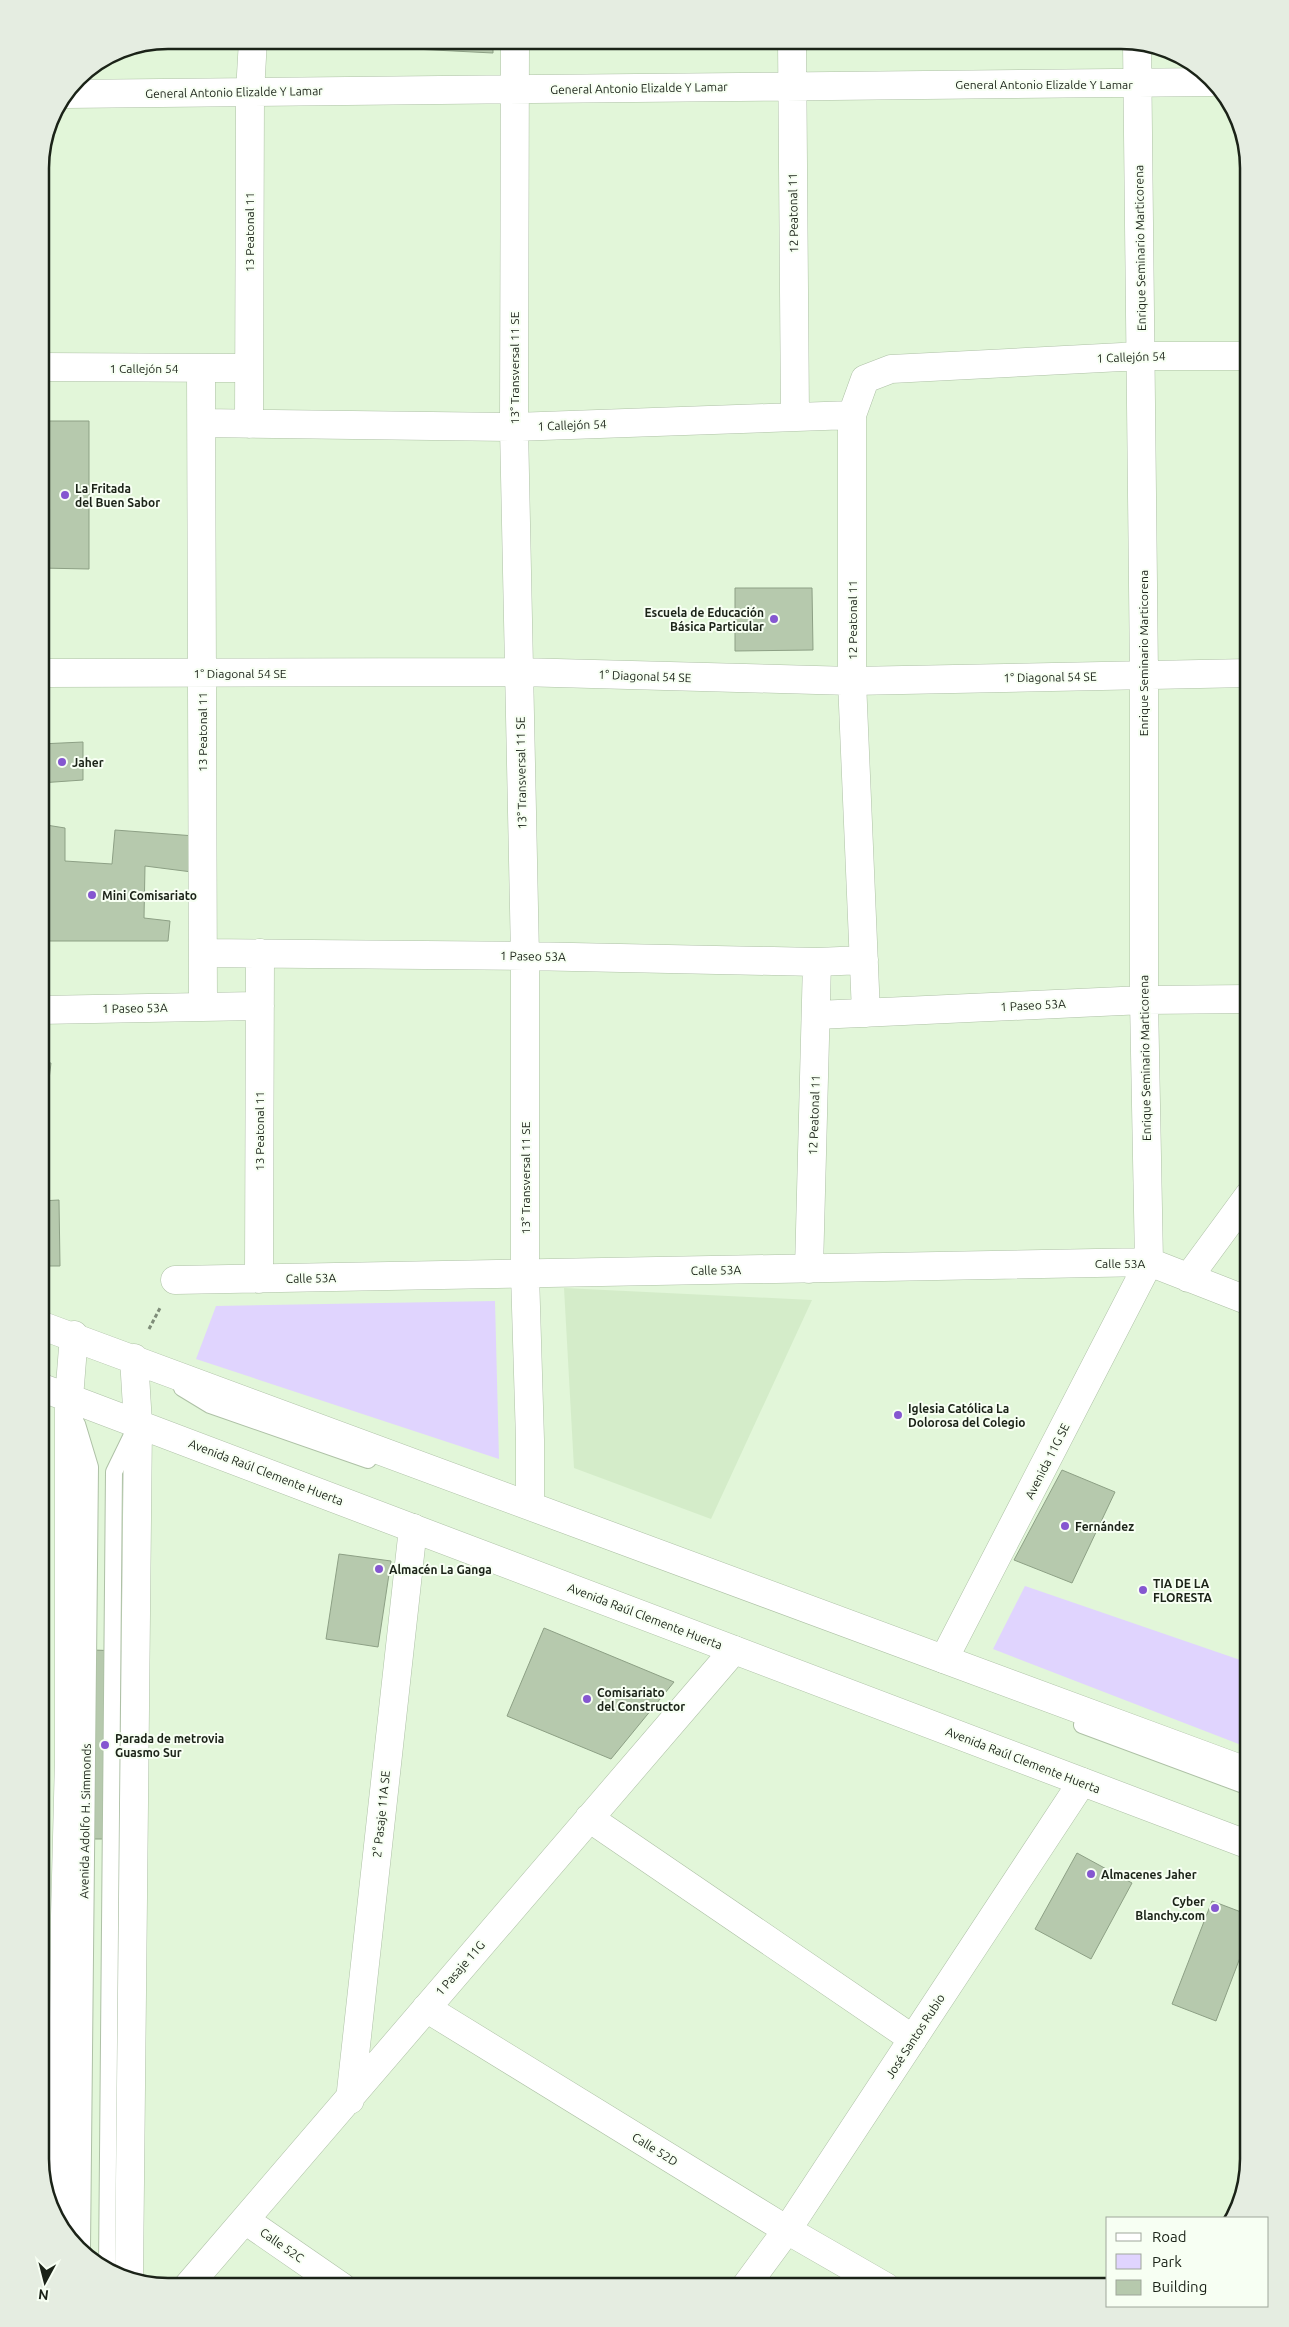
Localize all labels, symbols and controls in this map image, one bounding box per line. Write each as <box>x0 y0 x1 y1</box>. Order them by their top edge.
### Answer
street label: General Antonio Elizalde Y Lamar <box>955 78 1133 91</box>
street label: General Antonio Elizalde Y Lamar <box>550 80 728 96</box>
street label: General Antonio Elizalde Y Lamar <box>145 84 323 100</box>
street label: Enrique Seminario Marticorena <box>1132 165 1148 331</box>
street label: 12 Peatonal 11 <box>786 173 800 253</box>
street label: 13 Peatonal 11 <box>243 192 256 272</box>
street label: 13° Transversal 11 SE <box>508 311 521 424</box>
street label: 1 Callejón 54 <box>1096 349 1166 365</box>
street label: 1 Callejón 54 <box>109 362 179 375</box>
street label: 1 Callejón 54 <box>537 417 607 433</box>
place label: La Fritada del Buen Sabor <box>75 482 160 509</box>
marker: La Fritada del Buen Sabor <box>59 489 71 501</box>
street label: Enrique Seminario Marticorena <box>1137 570 1150 736</box>
street label: 12 Peatonal 11 <box>846 580 859 660</box>
place label: Escuela de Educación Básica Particular <box>644 606 764 633</box>
marker: Escuela de Educación Básica Particular <box>768 613 780 625</box>
street label: 1° Diagonal 54 SE <box>193 667 287 680</box>
street label: 1° Diagonal 54 SE <box>598 668 692 684</box>
street label: 1° Diagonal 54 SE <box>1003 670 1097 684</box>
street label: 13 Peatonal 11 <box>196 692 209 772</box>
street label: 13° Transversal 11 SE <box>514 716 528 829</box>
marker: Jaher <box>56 756 68 768</box>
place label: Jaher <box>72 756 104 769</box>
marker: Mini Comisariato <box>86 889 98 901</box>
place label: Mini Comisariato <box>102 889 197 902</box>
street label: 1 Paseo 53A <box>500 949 566 963</box>
street label: Enrique Seminario Marticorena <box>1137 975 1153 1141</box>
street label: 1 Paseo 53A <box>1000 997 1066 1013</box>
street label: 1 Paseo 53A <box>102 1001 168 1015</box>
street label: 12 Peatonal 11 <box>806 1075 822 1155</box>
street label: 13 Peatonal 11 <box>253 1091 266 1171</box>
street label: 13° Transversal 11 SE <box>519 1121 532 1234</box>
street label: Calle 53A <box>1095 1257 1145 1270</box>
street label: Calle 53A <box>691 1263 742 1277</box>
street label: Calle 53A <box>286 1271 337 1285</box>
place label: Iglesia Católica La Dolorosa del Colegio <box>908 1402 1025 1429</box>
marker: Iglesia Católica La Dolorosa del Colegio <box>892 1409 904 1421</box>
street label: Avenida 11G SE <box>1022 1421 1072 1501</box>
street label: Avenida Raúl Clemente Huerta <box>187 1436 345 1508</box>
marker: Fernández <box>1059 1520 1071 1532</box>
place label: Fernández <box>1075 1520 1134 1533</box>
marker: Almacén La Ganga <box>373 1563 385 1575</box>
place label: Almacén La Ganga <box>389 1563 492 1576</box>
place label: TIA DE LA FLORESTA <box>1153 1577 1212 1604</box>
street label: Avenida Raúl Clemente Huerta <box>566 1580 724 1652</box>
marker: TIA DE LA FLORESTA <box>1137 1584 1149 1596</box>
place label: Comisariato del Constructor <box>597 1686 685 1713</box>
marker: Comisariato del Constructor <box>581 1693 593 1705</box>
street label: Avenida Raúl Clemente Huerta <box>944 1724 1102 1796</box>
place label: Parada de metrovia Guasmo Sur <box>115 1732 224 1759</box>
marker: Parada de metrovia Guasmo Sur <box>99 1739 111 1751</box>
street label: Avenida Adolfo H. Simmonds <box>77 1743 93 1899</box>
street label: 2° Pasaje 11A SE <box>370 1770 392 1858</box>
marker: Almacenes Jaher <box>1085 1868 1097 1880</box>
place label: Almacenes Jaher <box>1101 1868 1197 1881</box>
place label: Cyber Blanchy.com <box>1135 1895 1205 1922</box>
marker: Cyber Blanchy.com <box>1209 1902 1221 1914</box>
street label: 1 Pasaje 11G <box>433 1938 487 1998</box>
street label: José Santos Rubio <box>883 1991 947 2081</box>
street label: Calle 52D <box>630 2130 680 2168</box>
legend <box>1106 2217 1269 2307</box>
street label: Calle 52C <box>258 2225 307 2265</box>
text: Road <box>1152 2228 1187 2245</box>
text: Park <box>1152 2253 1182 2270</box>
north arrow <box>20 2257 70 2307</box>
text: Building <box>1152 2278 1207 2295</box>
text: N <box>37 2286 50 2303</box>

